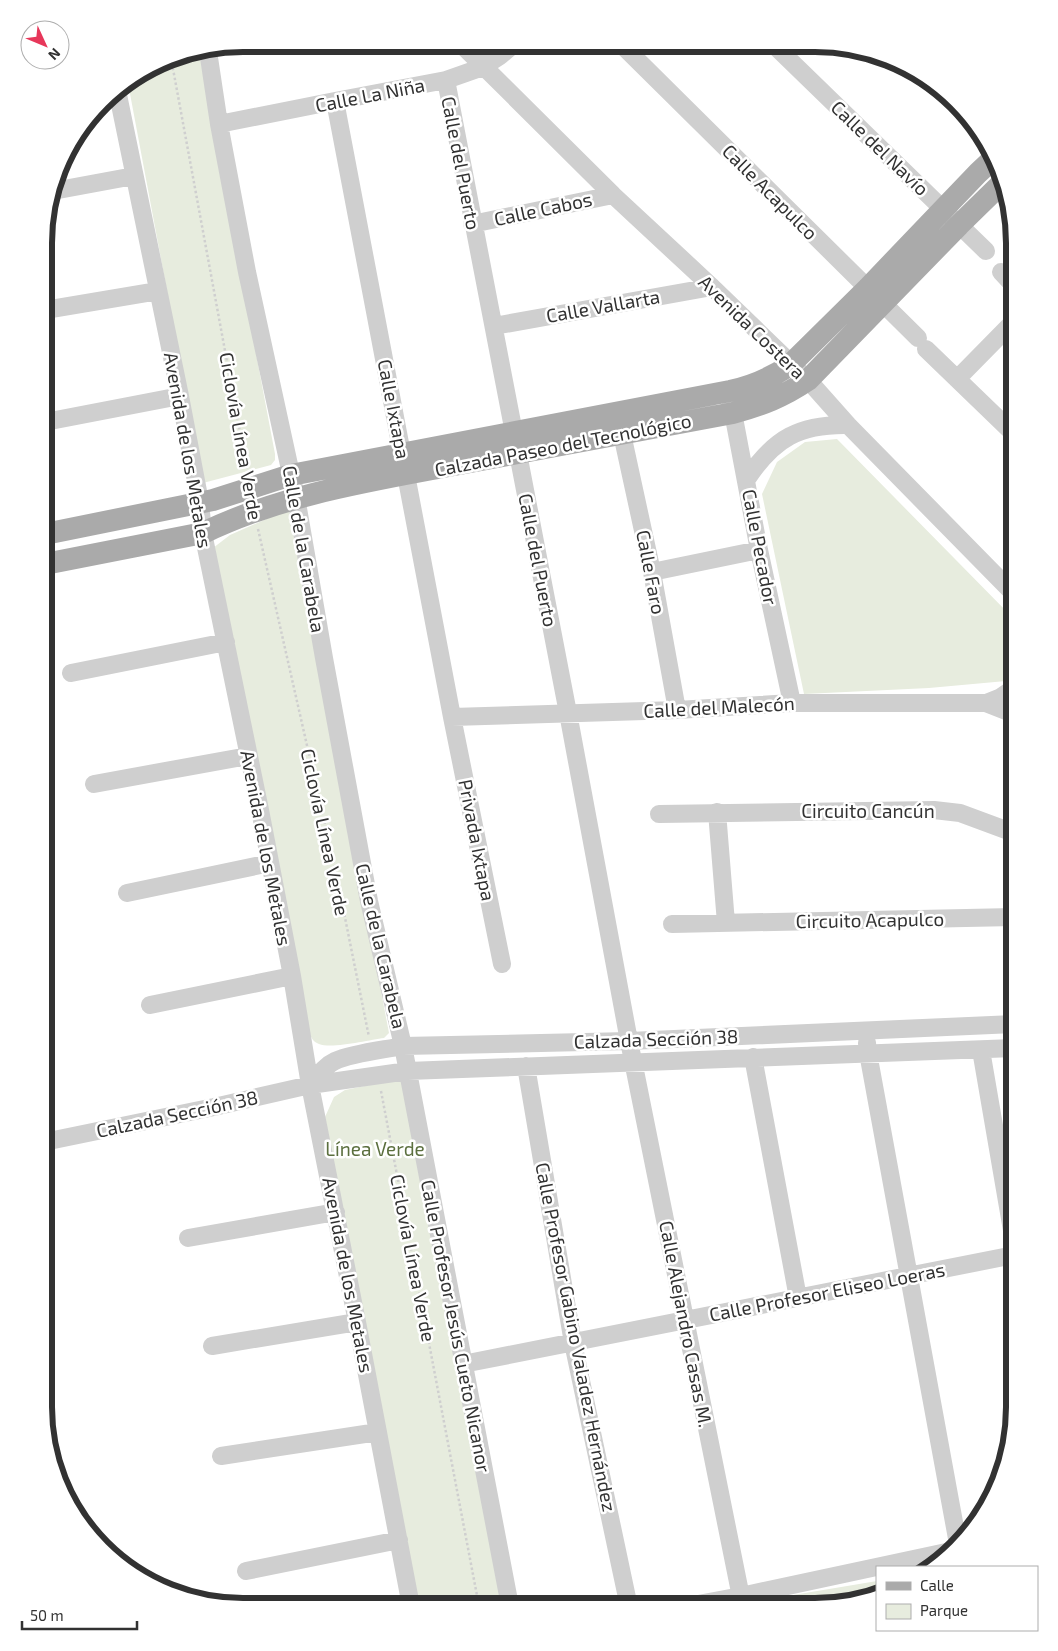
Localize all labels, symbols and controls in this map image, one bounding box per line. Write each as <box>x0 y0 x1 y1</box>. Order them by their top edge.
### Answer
north arrow <box>20 20 70 70</box>
text: N <box>45 45 64 64</box>
street label: Calle La Niña <box>313 73 427 116</box>
street label: Calle del Puerto <box>437 94 486 232</box>
street label: Calle del Navío <box>827 95 934 200</box>
street label: Calle Acapulco <box>718 139 823 244</box>
street label: Calle Cabos <box>492 187 594 230</box>
street label: Avenida Costera <box>694 270 811 383</box>
street label: Calle Vallarta <box>544 284 662 327</box>
street label: Avenida de los Metales <box>160 350 217 550</box>
street label: Ciclovía Línea Verde <box>215 350 268 522</box>
street label: Calle Ixtapa <box>374 357 415 461</box>
street label: Calzada Paseo del Tecnológico <box>433 408 693 481</box>
street label: Calle de la Carabela <box>278 464 330 634</box>
street label: Calle Pecador <box>738 487 783 607</box>
street label: Calle del Puerto <box>514 491 563 629</box>
street label: Calle Faro <box>632 528 671 616</box>
street label: Calle del Malecón <box>643 691 795 722</box>
street label: Ciclovía Línea Verde <box>297 746 354 918</box>
street label: Avenida de los Metales <box>236 748 297 948</box>
street label: Privada Ixtapa <box>454 777 501 903</box>
street label: Circuito Cancún <box>801 799 935 822</box>
street label: Calle de la Carabela <box>351 861 412 1031</box>
street label: Circuito Acapulco <box>796 907 944 932</box>
street label: Calzada Sección 38 <box>573 1024 739 1053</box>
street label: Calzada Sección 38 <box>94 1085 260 1142</box>
park label: Línea Verde <box>325 1137 425 1160</box>
street label: Calle Profesor Gabino Valadez Hernández <box>531 1160 622 1514</box>
street label: Ciclovía Línea Verde <box>386 1172 441 1344</box>
street label: Avenida de los Metales <box>318 1175 379 1375</box>
street label: Calle Profesor Jesús Cueto Nicanor <box>417 1178 496 1475</box>
street label: Calle Alejandro Casas M. <box>655 1219 718 1429</box>
street label: Calle Profesor Eliseo Loeras <box>707 1257 947 1326</box>
legend <box>876 1566 1038 1631</box>
text: Calle <box>920 1576 954 1594</box>
scale bar <box>22 1598 138 1630</box>
text: Parque <box>920 1601 968 1619</box>
text: 50 m <box>30 1606 64 1624</box>

